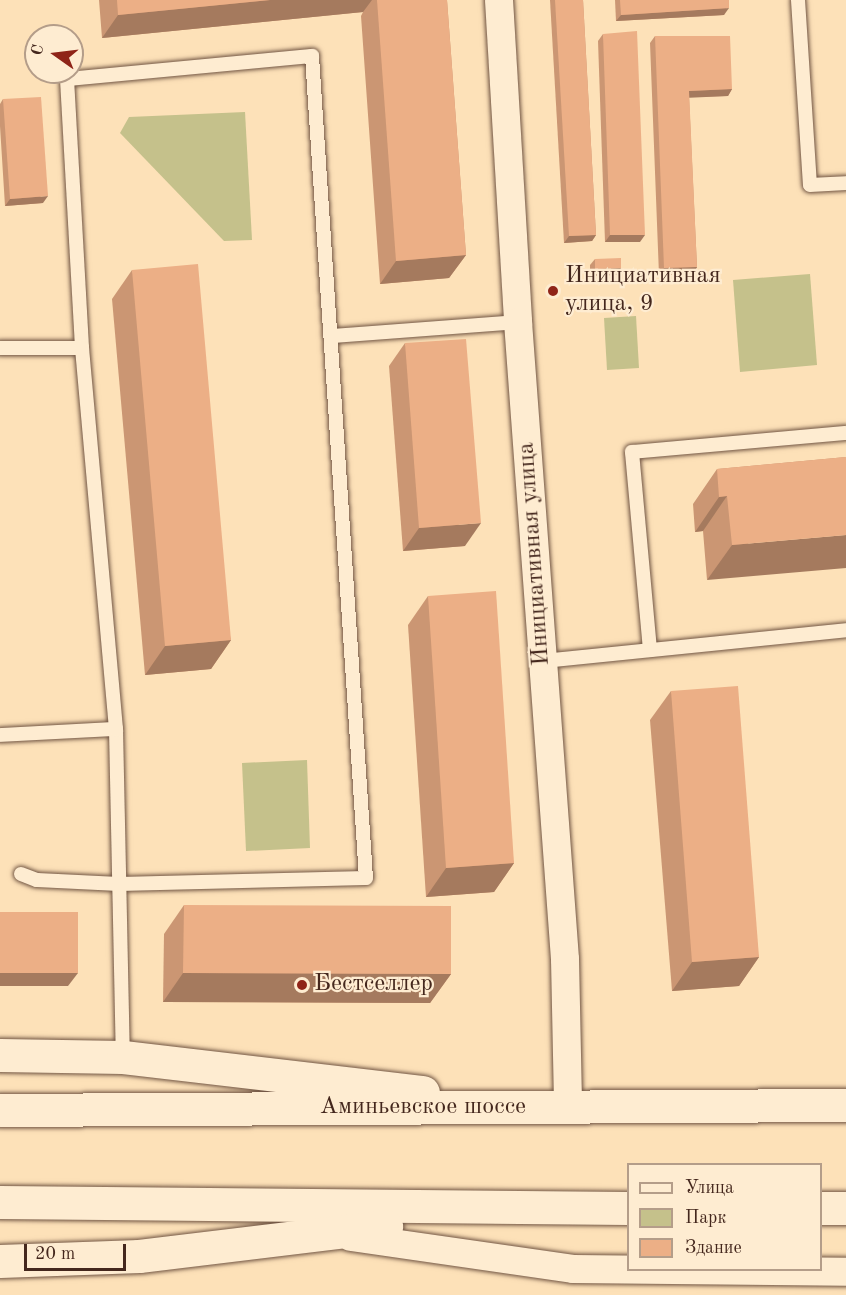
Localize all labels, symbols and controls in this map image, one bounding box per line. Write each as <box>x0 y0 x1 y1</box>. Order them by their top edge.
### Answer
north arrow <box>24 24 84 84</box>
text: С <box>29 43 48 57</box>
place label: Инициативная улица, 9 <box>565 263 721 319</box>
marker: Инициативная улица, 9 <box>546 284 560 298</box>
street label: Инициативная улица <box>513 441 557 667</box>
place label: Бестселлер <box>314 971 433 999</box>
marker: Бестселлер <box>295 978 309 992</box>
street label: Аминьевское шоссе <box>320 1094 526 1122</box>
legend <box>627 1163 822 1271</box>
text: Улица <box>685 1179 734 1197</box>
text: Парк <box>685 1209 726 1227</box>
scale bar <box>27 1232 129 1270</box>
text: Здание <box>685 1239 742 1257</box>
text: 20 m <box>35 1245 75 1263</box>

